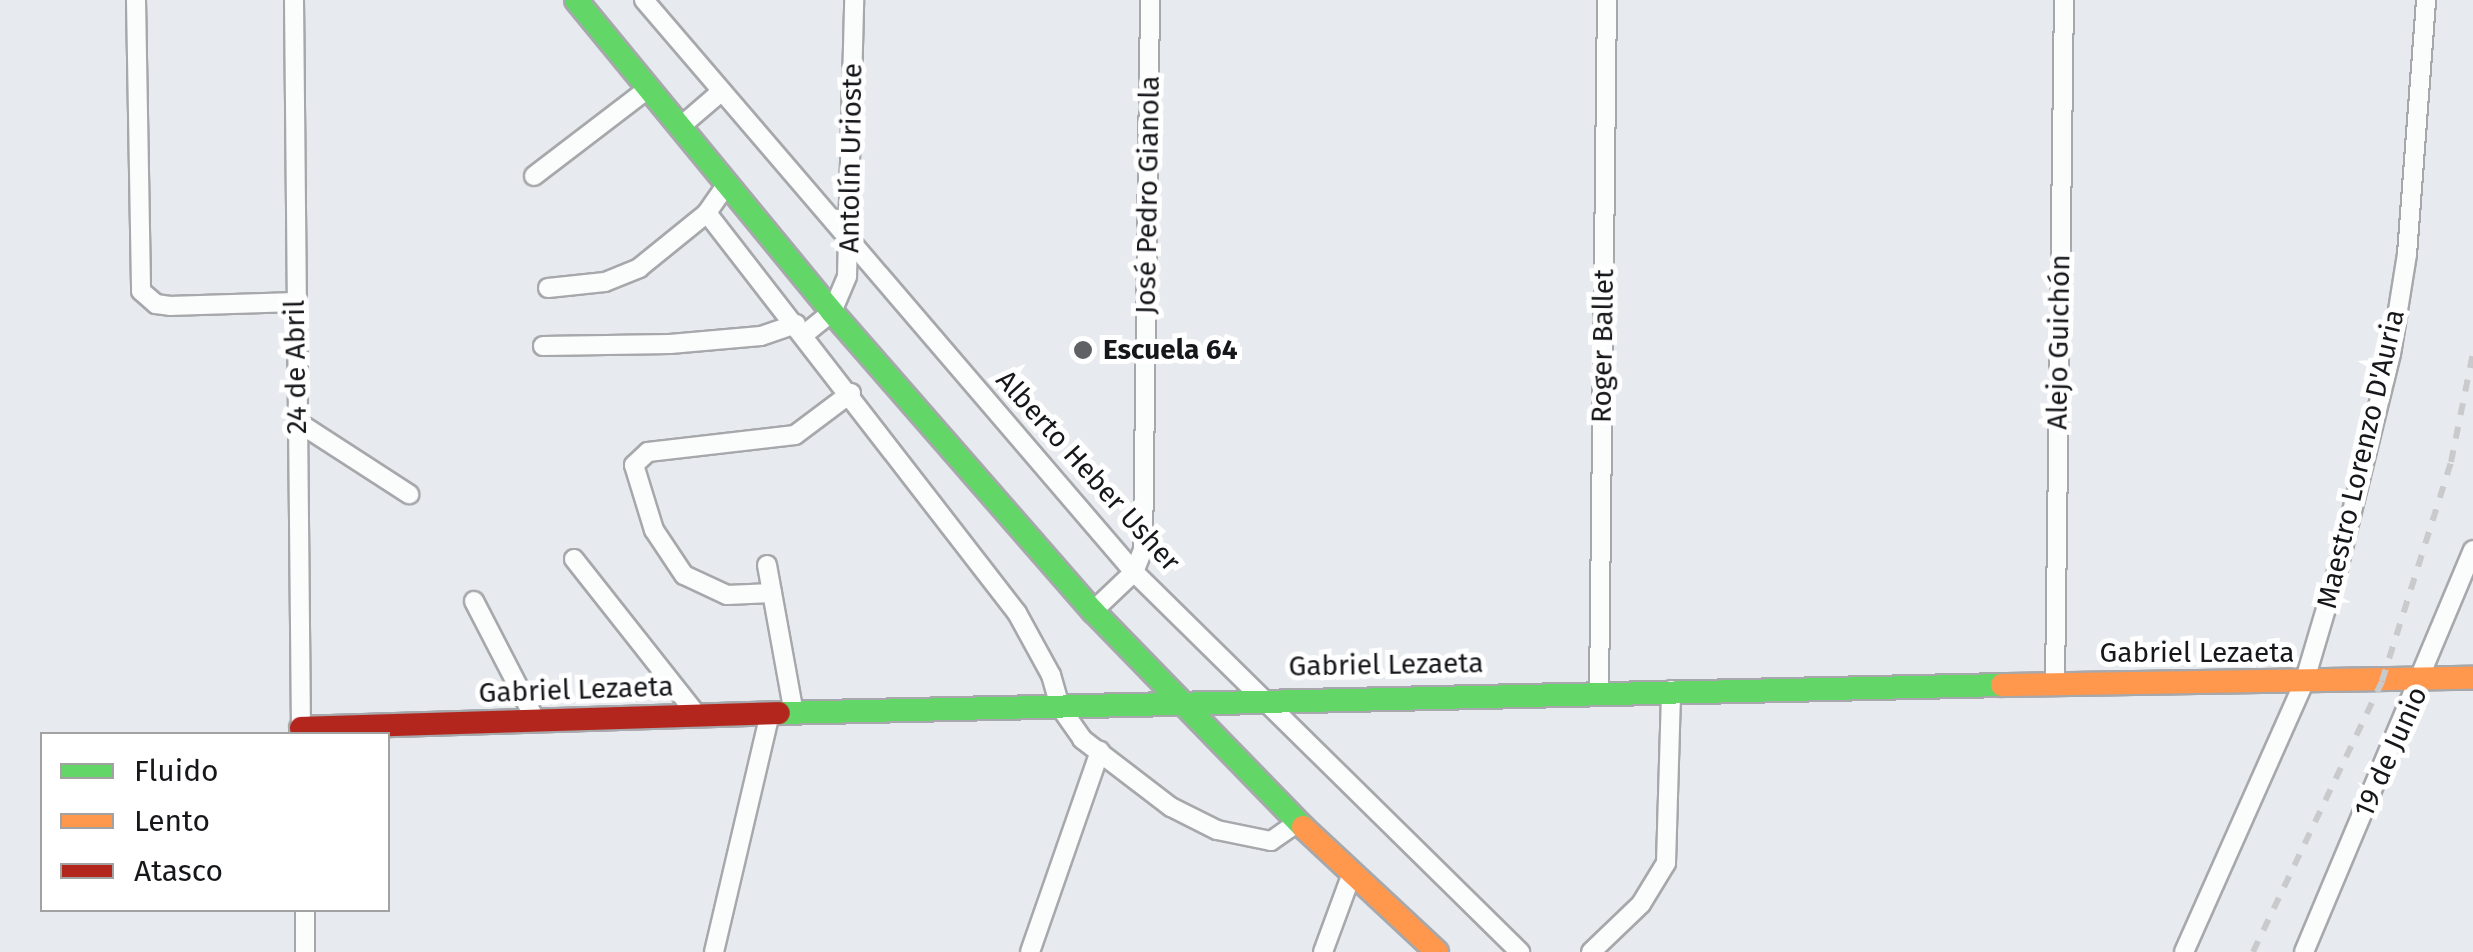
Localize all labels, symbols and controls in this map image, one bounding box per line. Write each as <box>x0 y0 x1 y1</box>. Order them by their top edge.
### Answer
street label: Antolín Urioste <box>833 63 869 253</box>
street label: José Pedro Gianola <box>1129 75 1167 315</box>
street label: Alejo Guichón <box>2041 254 2077 430</box>
street label: Roger Ballet <box>1585 269 1621 423</box>
street label: 24 de Abril <box>278 300 314 434</box>
street label: Maestro Lorenzo D'Auria <box>2310 306 2412 612</box>
place label: Escuela 64 <box>1103 333 1237 367</box>
marker: Escuela 64 <box>1072 339 1094 361</box>
street label: Alberto Heber Usher <box>989 364 1187 578</box>
street label: Gabriel Lezaeta <box>2100 636 2294 670</box>
street label: Gabriel Lezaeta <box>1288 647 1484 683</box>
street label: Gabriel Lezaeta <box>478 670 674 710</box>
street label: 19 de Junio <box>2347 682 2435 822</box>
legend <box>40 732 390 912</box>
text: Fluido <box>134 753 219 789</box>
text: Lento <box>134 803 210 839</box>
text: Atasco <box>134 853 223 889</box>

